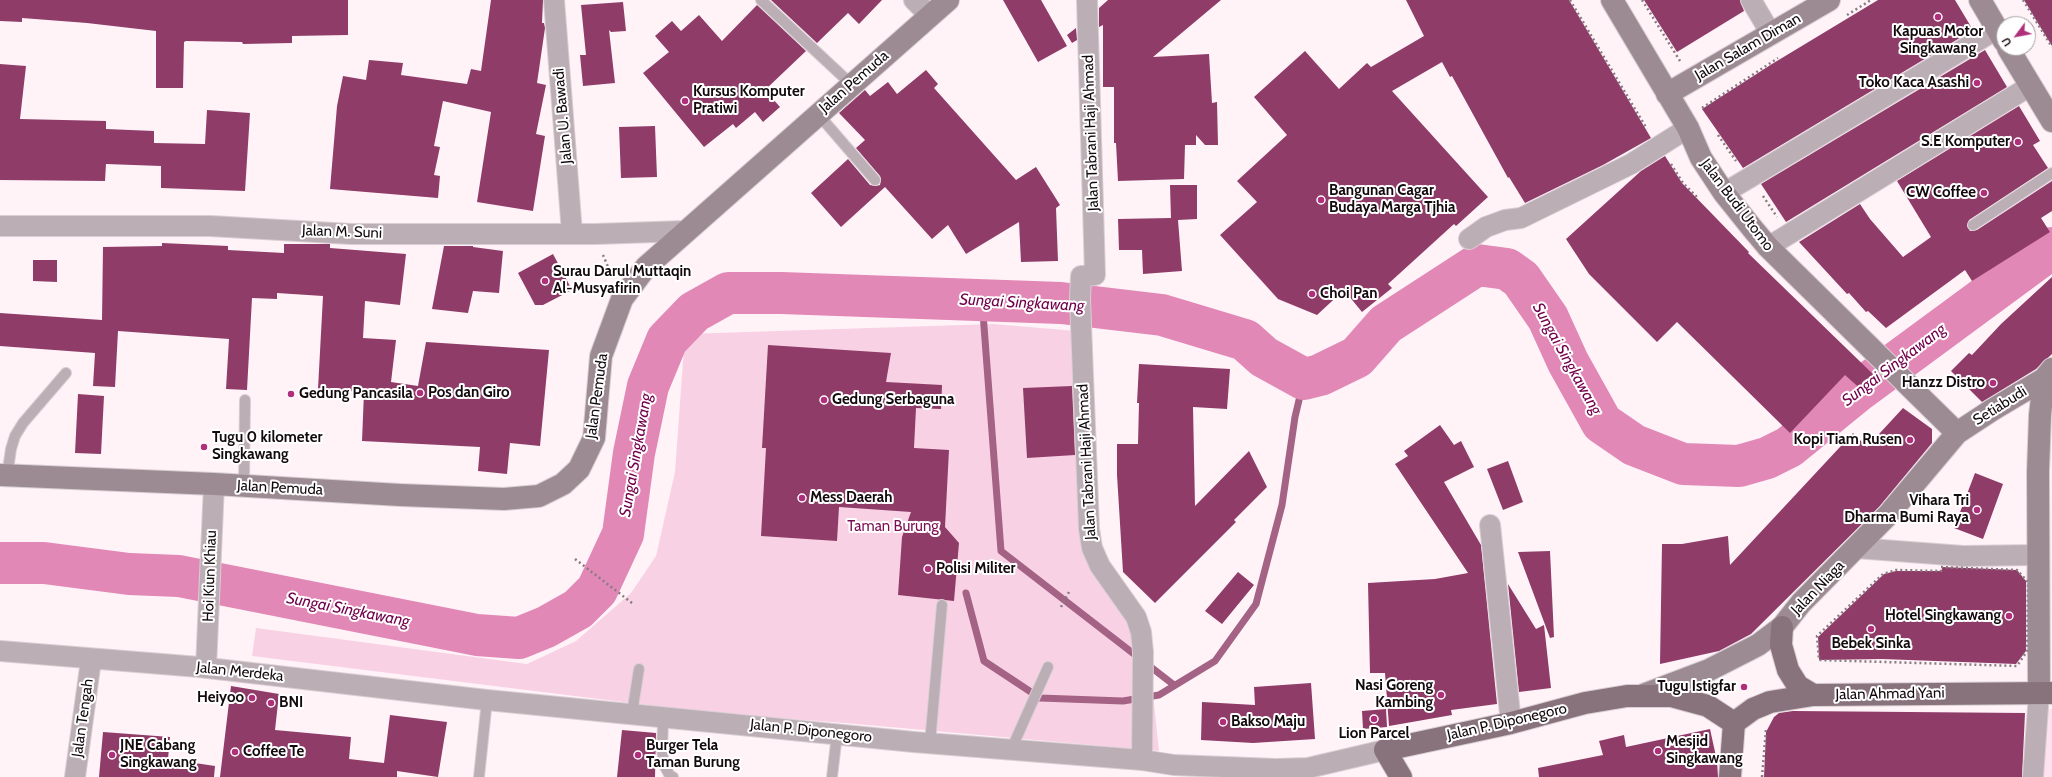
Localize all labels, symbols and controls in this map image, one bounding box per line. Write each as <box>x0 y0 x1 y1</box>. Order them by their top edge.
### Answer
street label: Jalan Salam Diman <box>1692 9 1804 85</box>
marker: Kapuas Motor Singkawang <box>1933 12 1943 22</box>
north arrow <box>1996 16 2036 56</box>
place label: Kapuas Motor Singkawang <box>1893 23 1983 58</box>
text: U <box>1999 35 2015 49</box>
street label: Jalan Pemuda <box>816 47 892 117</box>
street label: Jalan Tabrani Haji Ahmad <box>1079 55 1103 211</box>
street label: Jalan U. Bawadi <box>550 67 576 165</box>
place label: Toko Kaca Asashi <box>1858 74 1969 92</box>
marker: Toko Kaca Asashi <box>1972 78 1982 88</box>
place label: Kursus Komputer Pratiwi <box>693 83 805 118</box>
marker: Kursus Komputer Pratiwi <box>680 96 690 106</box>
place label: S.E Komputer <box>1921 133 2010 151</box>
marker: S.E Komputer <box>2013 137 2023 147</box>
street label: Jalan Budi Utomo <box>1697 155 1777 255</box>
place label: Bangunan Cagar Budaya Marga Tjhia <box>1329 182 1455 217</box>
place label: CW Coffee <box>1906 184 1976 202</box>
marker: CW Coffee <box>1979 188 1989 198</box>
marker: Bangunan Cagar Budaya Marga Tjhia <box>1316 195 1326 205</box>
street label: Jalan M. Suni <box>302 222 382 242</box>
place label: Surau Darul Muttaqin Al-Musyafirin <box>553 263 691 298</box>
marker: Surau Darul Muttaqin Al-Musyafirin <box>540 276 550 286</box>
place label: Choi Pan <box>1320 285 1377 303</box>
marker: Choi Pan <box>1307 289 1317 299</box>
water label: Sungai Singkawang <box>959 290 1085 316</box>
water label: Sungai Singkawang <box>1528 300 1606 418</box>
water label: Sungai Singkawang <box>1838 320 1950 410</box>
street label: Jalan Pemuda <box>582 352 612 440</box>
place label: Hanzz Distro <box>1902 374 1985 392</box>
marker: Hanzz Distro <box>1988 378 1998 388</box>
street label: Setiabudi <box>1970 383 2030 429</box>
place label: Pos dan Giro <box>428 384 510 402</box>
street label: Jalan Tabrani Haji Ahmad <box>1074 384 1100 540</box>
place label: Gedung Pancasila <box>299 385 413 403</box>
marker: Pos dan Giro <box>415 388 425 398</box>
marker: Gedung Pancasila <box>286 389 296 399</box>
place label: Gedung Serbaguna <box>832 391 955 409</box>
water label: Sungai Singkawang <box>616 392 656 518</box>
marker: Gedung Serbaguna <box>819 395 829 405</box>
place label: Tugu 0 kilometer Singkawang <box>212 429 322 464</box>
place label: Kopi Tiam Rusen <box>1794 431 1902 449</box>
marker: Kopi Tiam Rusen <box>1905 435 1915 445</box>
marker: Tugu 0 kilometer Singkawang <box>199 442 209 452</box>
street label: Jalan Pemuda <box>237 477 323 499</box>
place label: Mess Daerah <box>810 489 893 507</box>
place label: Vihara Tri Dharma Bumi Raya <box>1844 492 1969 527</box>
marker: Mess Daerah <box>797 493 807 503</box>
marker: Vihara Tri Dharma Bumi Raya <box>1972 505 1982 515</box>
park label: Taman Burung <box>847 518 939 536</box>
street label: Hoi Kiun Khiau <box>199 530 221 622</box>
street label: Jalan Niaga <box>1788 557 1848 619</box>
place label: Polisi Militer <box>936 560 1015 578</box>
marker: Polisi Militer <box>923 564 933 574</box>
water label: Sungai Singkawang <box>285 589 411 631</box>
place label: Hotel Singkawang <box>1885 607 2001 625</box>
marker: Hotel Singkawang <box>2004 611 2014 621</box>
marker: Bebek Sinka <box>1866 624 1876 634</box>
place label: Bebek Sinka <box>1831 635 1911 653</box>
street label: Jalan Merdeka <box>196 658 284 686</box>
place label: Nasi Goreng Kambing <box>1355 677 1433 712</box>
street label: Jalan Tengah <box>69 678 97 758</box>
place label: Tugu Istigfar <box>1657 678 1736 696</box>
marker: Tugu Istigfar <box>1739 682 1749 692</box>
street label: Jalan Ahmad Yani <box>1835 684 1945 704</box>
place label: Heiyoo <box>197 689 244 707</box>
marker: Nasi Goreng Kambing <box>1436 690 1446 700</box>
marker: Heiyoo <box>247 693 257 703</box>
place label: BNI <box>279 694 303 712</box>
marker: BNI <box>266 698 276 708</box>
street label: Jalan P. Diponegoro <box>1445 699 1569 745</box>
place label: Bakso Maju <box>1231 713 1305 731</box>
marker: Lion Parcel <box>1369 714 1379 724</box>
street label: Jalan P. Diponegoro <box>749 716 873 746</box>
marker: Bakso Maju <box>1218 717 1228 727</box>
place label: Lion Parcel <box>1339 725 1409 743</box>
place label: Mesjid Singkawang <box>1666 733 1743 768</box>
place label: JNE Cabang Singkawang <box>120 737 197 772</box>
place label: Burger Tela Taman Burung <box>646 737 740 772</box>
place label: Coffee Te <box>243 743 304 761</box>
marker: Mesjid Singkawang <box>1653 746 1663 756</box>
marker: Coffee Te <box>230 747 240 757</box>
marker: JNE Cabang Singkawang <box>107 750 117 760</box>
marker: Burger Tela Taman Burung <box>633 750 643 760</box>

